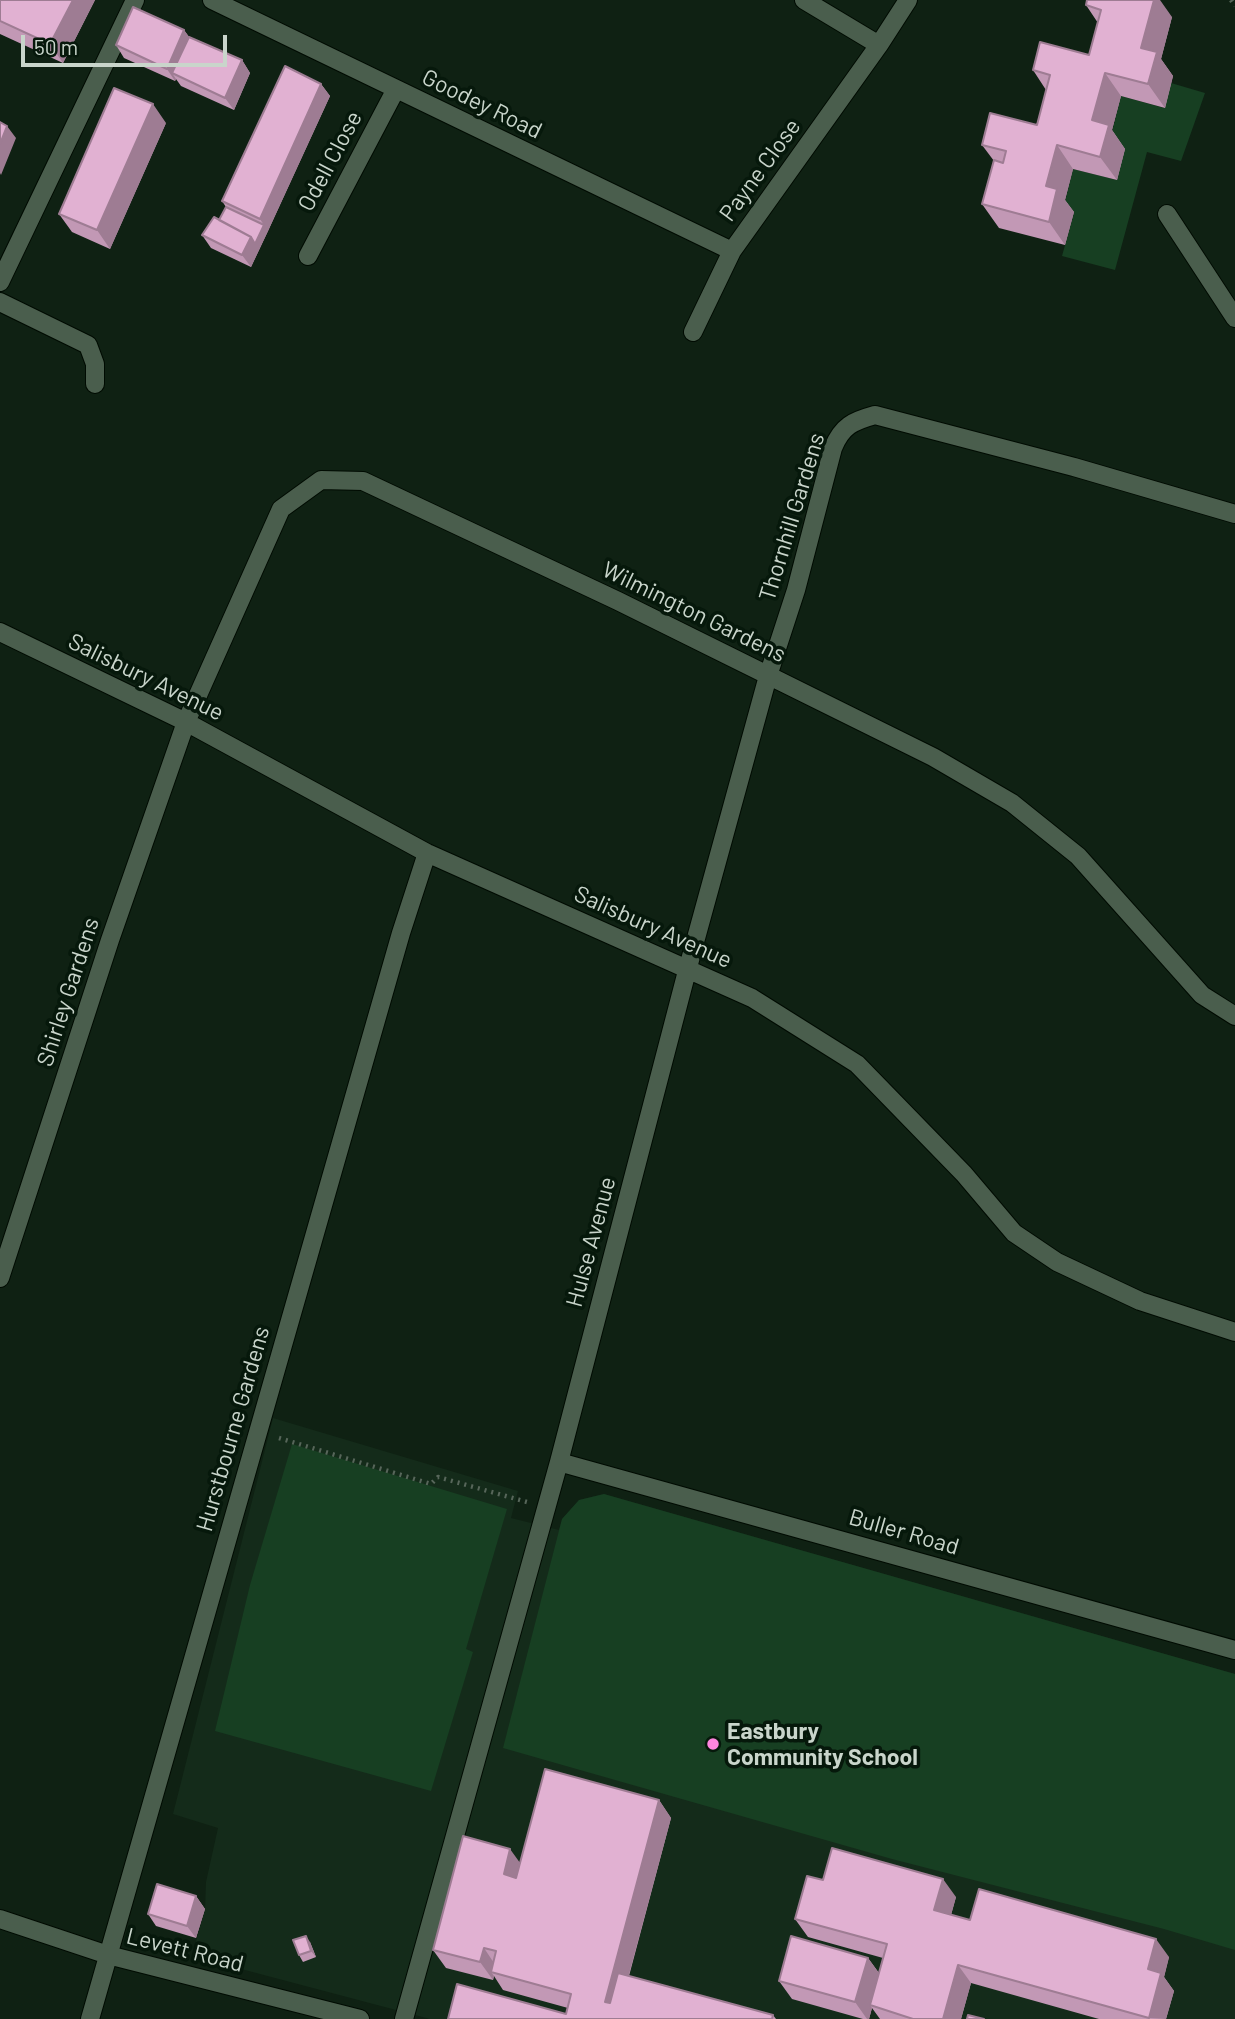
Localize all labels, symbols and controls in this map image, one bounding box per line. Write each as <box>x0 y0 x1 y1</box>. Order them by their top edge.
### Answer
scale bar <box>24 21 231 65</box>
text: 50 m <box>34 34 78 59</box>
street label: Goodey Road <box>418 63 546 145</box>
street label: Odell Close <box>292 106 368 216</box>
street label: Payne Close <box>714 113 806 227</box>
street label: Thornhill Gardens <box>753 430 831 604</box>
street label: Wilmington Gardens <box>598 556 790 668</box>
street label: Salisbury Avenue <box>64 627 228 727</box>
street label: Salisbury Avenue <box>570 880 736 974</box>
street label: Shirley Gardens <box>31 914 105 1070</box>
street label: Hulse Avenue <box>560 1174 622 1310</box>
street label: Hurstbourne Gardens <box>191 1323 275 1535</box>
street label: Buller Road <box>846 1503 962 1561</box>
place label: Eastbury Community School <box>727 1717 918 1771</box>
marker: Eastbury Community School <box>705 1736 721 1752</box>
street label: Levett Road <box>124 1922 246 1978</box>

